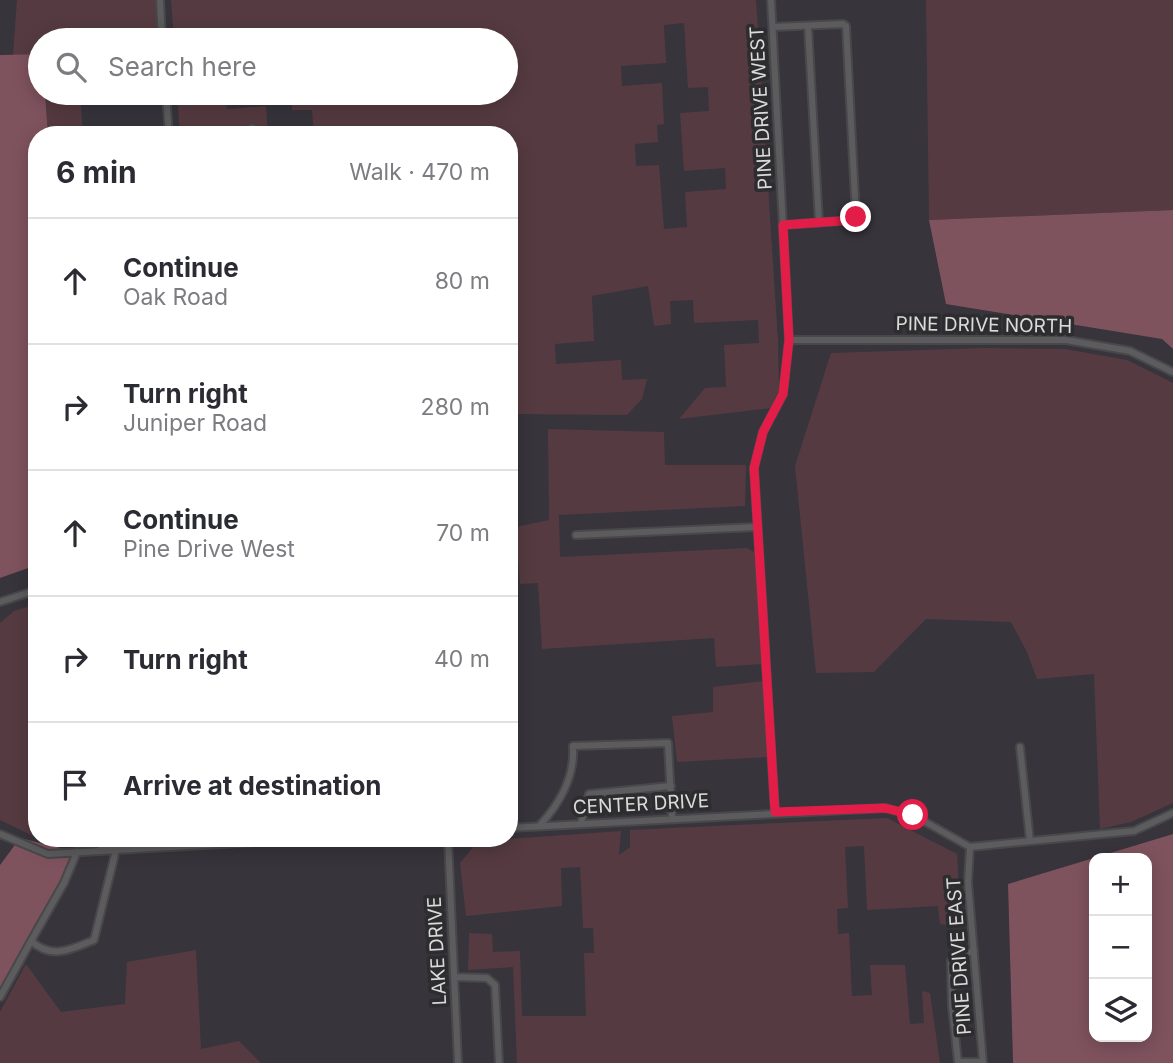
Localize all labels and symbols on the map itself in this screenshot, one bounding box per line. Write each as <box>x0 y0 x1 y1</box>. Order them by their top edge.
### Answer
street label: PINE DRIVE WEST <box>745 26 777 190</box>
route end <box>840 201 871 232</box>
street label: PINE DRIVE NORTH <box>895 312 1073 338</box>
street label: CENTER DRIVE <box>572 789 710 819</box>
route start <box>897 799 928 830</box>
street label: PINE DRIVE EAST <box>942 876 976 1036</box>
street label: LAKE DRIVE <box>423 896 451 1006</box>

